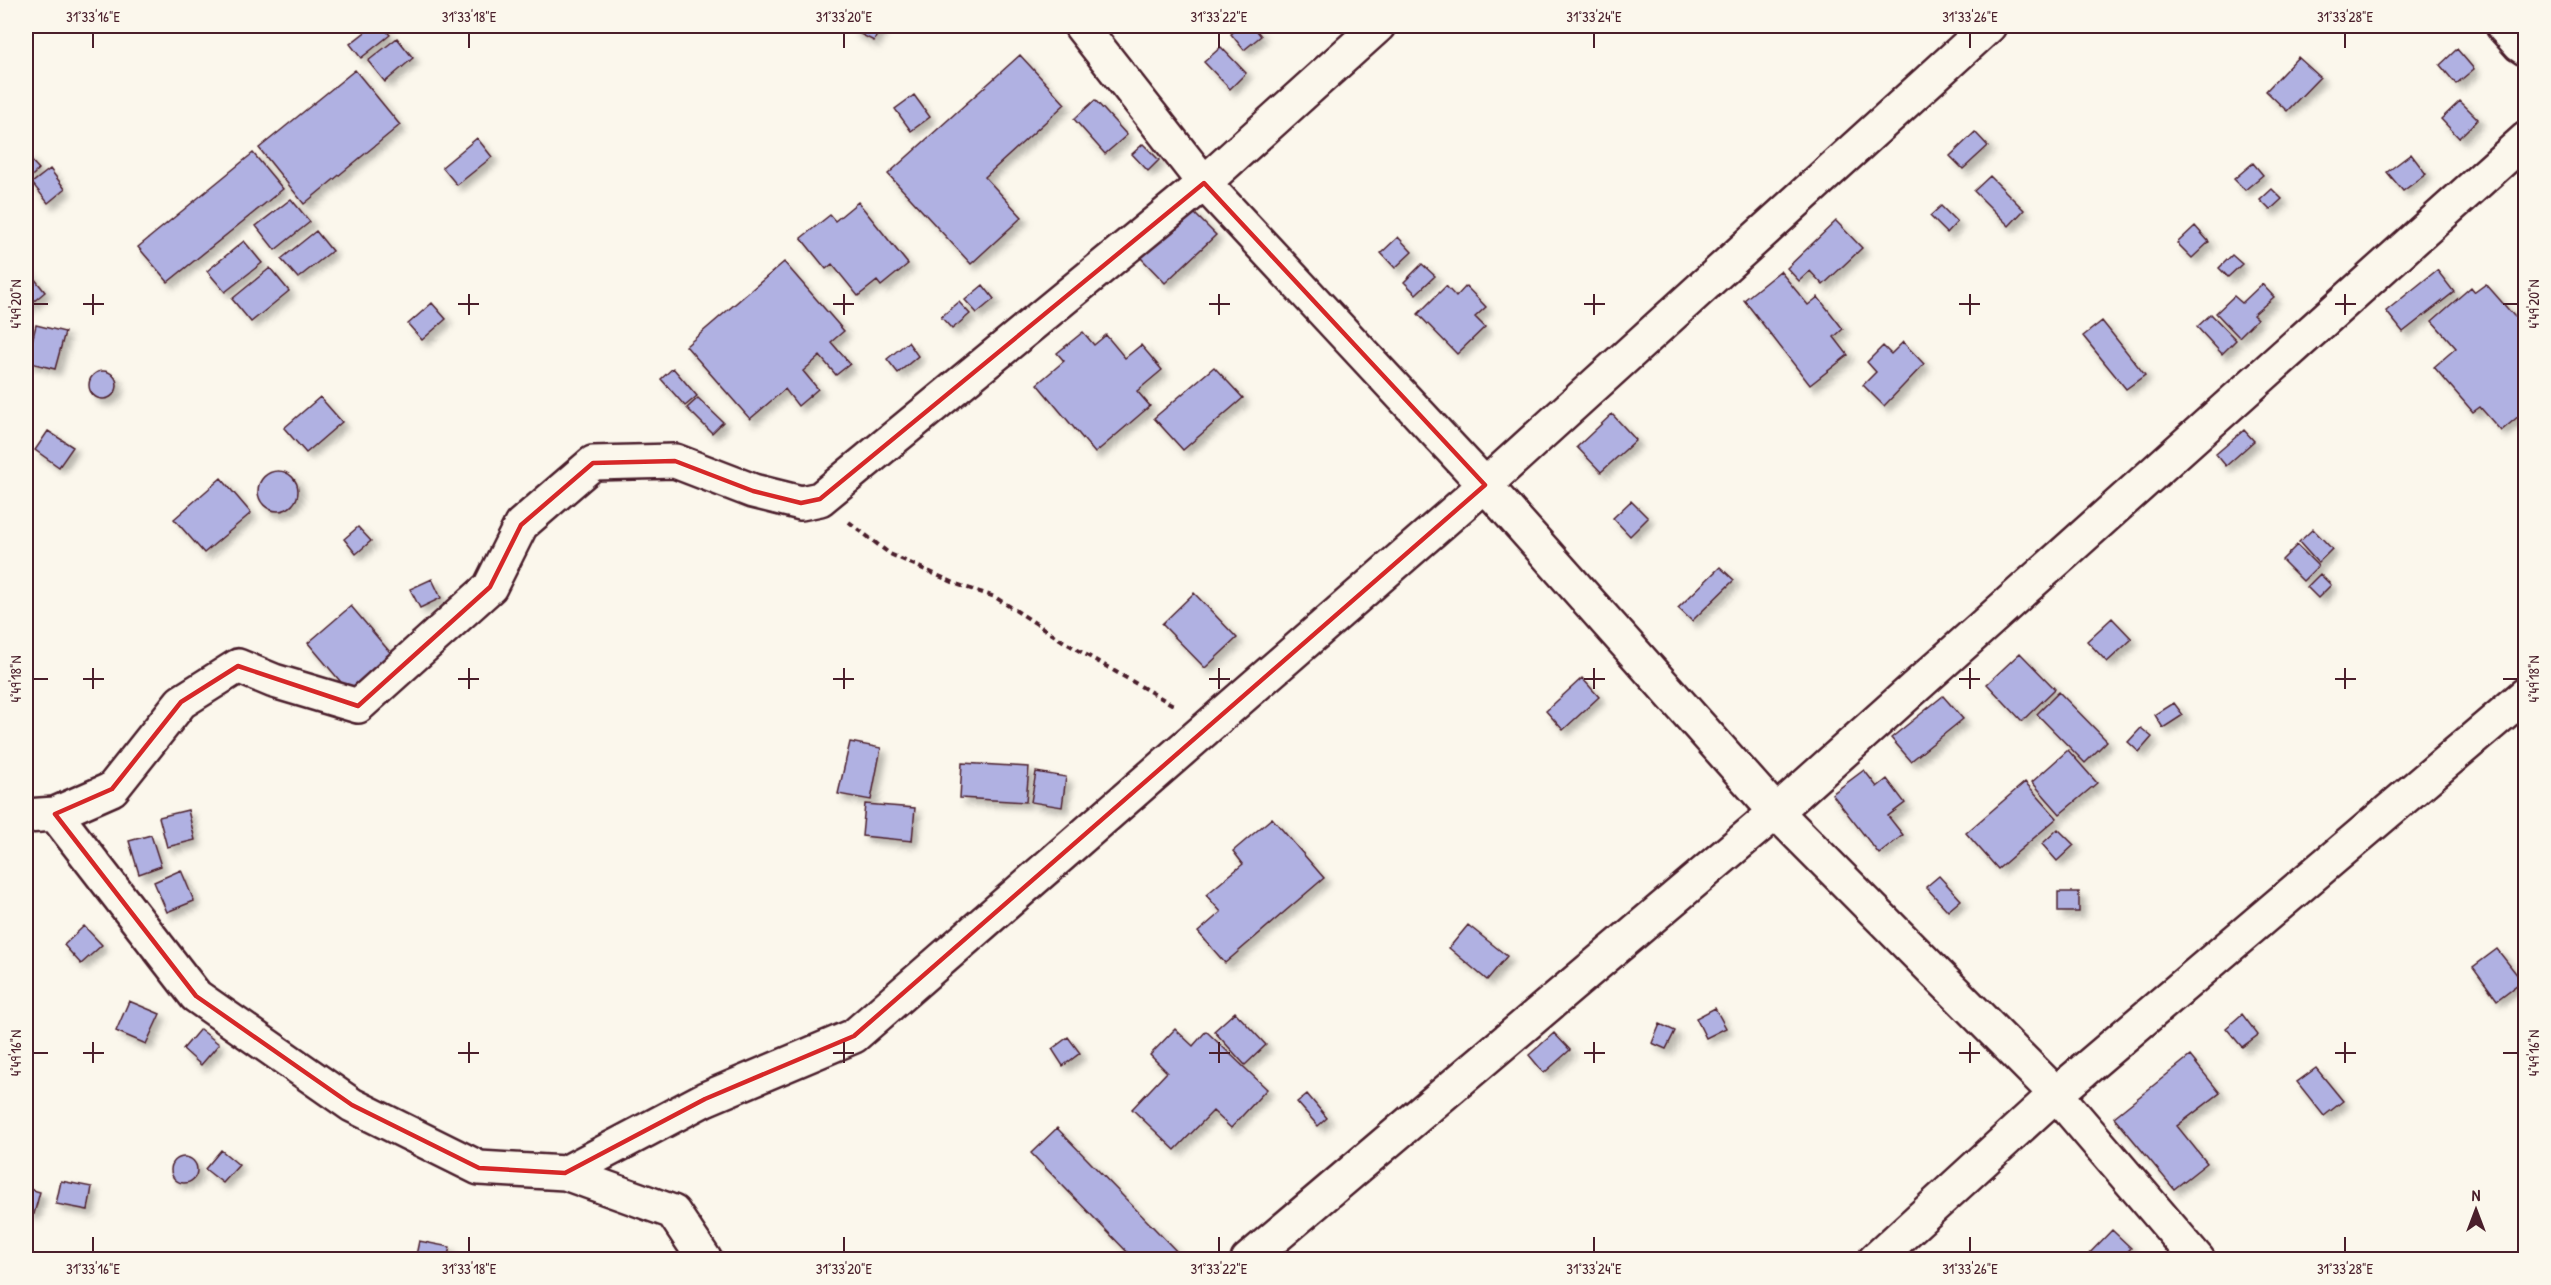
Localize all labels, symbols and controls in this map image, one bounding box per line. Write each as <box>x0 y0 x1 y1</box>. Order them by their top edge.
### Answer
text: 31°33'16"E <box>66 6 120 27</box>
text: 31°33'18"E <box>442 6 497 27</box>
text: 31°33'20"E <box>816 6 873 27</box>
text: 31°33'22"E <box>1191 6 1248 27</box>
text: 31°33'24"E <box>1566 6 1622 27</box>
text: 31°33'26"E <box>1942 6 1998 27</box>
text: 31°33'28"E <box>2317 6 2373 27</box>
text: 4°49'20"N <box>5 280 26 328</box>
text: 4°49'20"N <box>2523 280 2544 328</box>
text: 4°49'18"N <box>5 655 26 703</box>
text: 4°49'18"N <box>2523 655 2544 703</box>
text: 4°49'16"N <box>5 1030 26 1076</box>
text: 4°49'16"N <box>2523 1030 2544 1076</box>
north arrow <box>2446 1180 2506 1240</box>
text: N <box>2472 1184 2481 1206</box>
text: 31°33'16"E <box>66 1258 120 1279</box>
text: 31°33'18"E <box>442 1258 497 1279</box>
text: 31°33'20"E <box>816 1258 873 1279</box>
text: 31°33'22"E <box>1191 1258 1248 1279</box>
text: 31°33'24"E <box>1566 1258 1622 1279</box>
text: 31°33'26"E <box>1942 1258 1998 1279</box>
text: 31°33'28"E <box>2317 1258 2373 1279</box>

